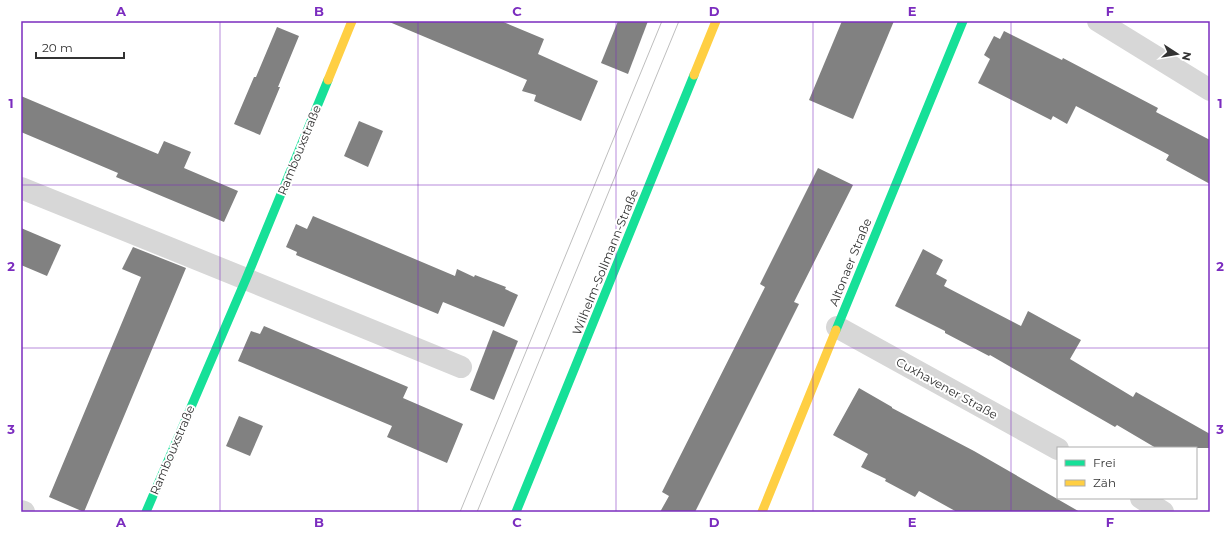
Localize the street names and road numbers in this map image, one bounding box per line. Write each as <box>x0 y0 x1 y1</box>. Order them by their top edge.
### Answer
street label: Rambouxstraße <box>274 103 324 197</box>
street label: Wilhelm-Sollmann-Straße <box>569 187 641 337</box>
street label: Altonaer Straße <box>826 216 874 308</box>
street label: Cuxhavener Straße <box>894 354 1000 422</box>
street label: Rambouxstraße <box>146 403 198 497</box>

